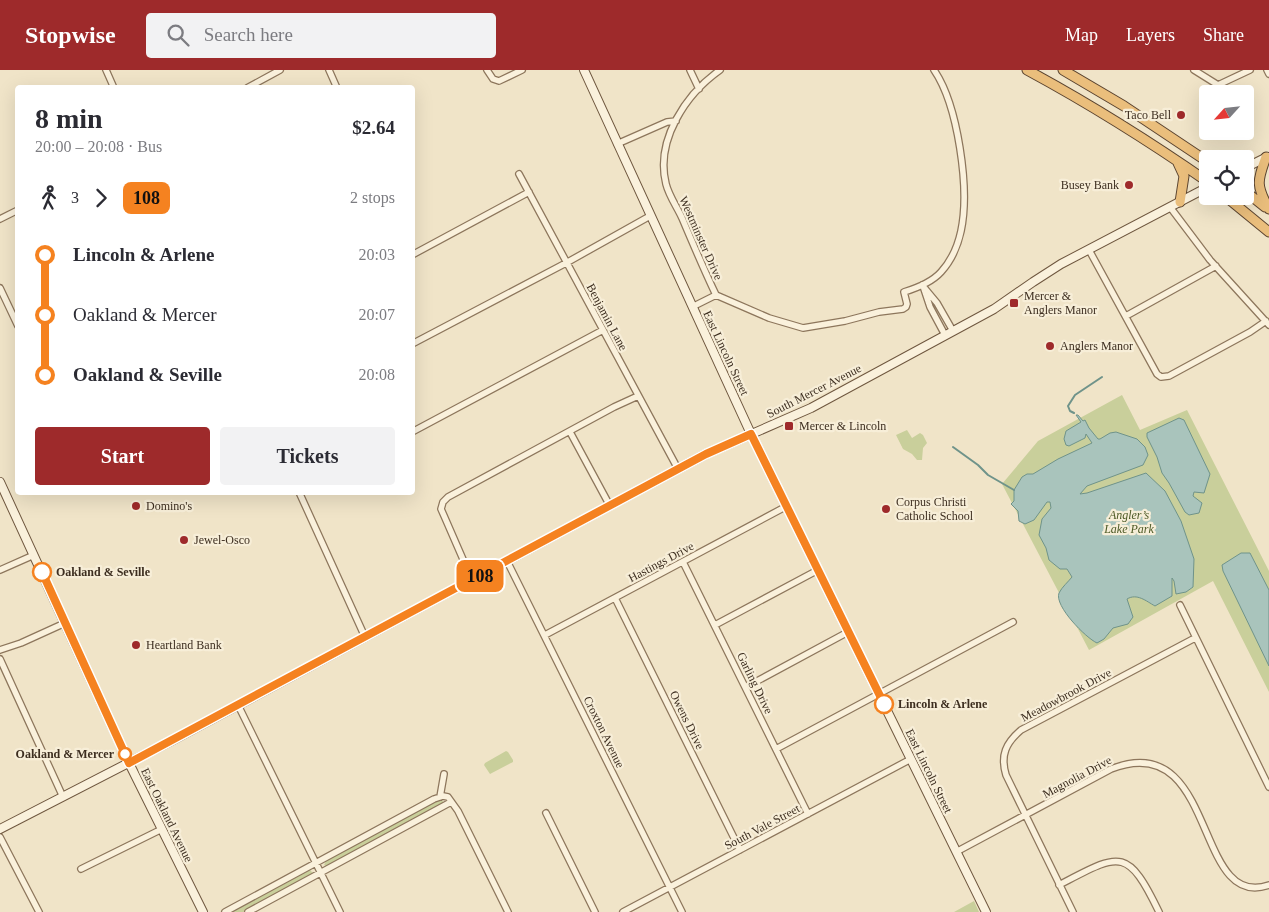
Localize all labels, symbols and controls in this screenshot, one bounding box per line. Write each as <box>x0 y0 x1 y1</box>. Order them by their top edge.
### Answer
search box <box>146 13 496 58</box>
icon: search <box>164 21 192 49</box>
text: Stopwise <box>25 22 116 48</box>
text: Search here <box>204 24 293 45</box>
text: Map <box>1065 25 1098 45</box>
text: Layers <box>1126 25 1175 45</box>
text: Share <box>1203 25 1244 45</box>
north arrow <box>1199 85 1254 140</box>
map controls <box>1199 85 1254 205</box>
text: 8 min <box>35 103 103 134</box>
place label: Taco Bell <box>1125 108 1172 122</box>
marker: Taco Bell <box>1175 109 1187 121</box>
text: $2.64 <box>352 117 395 138</box>
text: 20:00 – 20:08 · Bus <box>35 138 162 155</box>
button: locate <box>1199 150 1254 205</box>
place label: Busey Bank <box>1061 178 1119 192</box>
marker: Busey Bank <box>1123 179 1135 191</box>
icon: walk <box>35 184 63 212</box>
icon: forward <box>87 184 115 212</box>
text: 108 <box>133 188 160 208</box>
text: 3 <box>71 189 79 206</box>
text: 2 stops <box>350 189 395 206</box>
street label: Westminster Drive <box>676 194 726 282</box>
text: Lincoln & Arlene <box>73 244 214 265</box>
text: 20:03 <box>359 246 395 263</box>
street label: Benjamin Lane <box>584 281 630 353</box>
place label: Mercer & Anglers Manor <box>1024 289 1097 317</box>
marker: Mercer & Anglers Manor <box>1008 297 1020 309</box>
text: Oakland & Mercer <box>73 304 217 325</box>
text: 20:07 <box>359 306 395 323</box>
street label: East Lincoln Street <box>700 308 752 398</box>
place label: Anglers Manor <box>1060 339 1133 353</box>
marker: Anglers Manor <box>1044 340 1056 352</box>
street label: South Mercer Avenue <box>764 361 864 421</box>
text: Oakland & Seville <box>73 364 222 385</box>
text: 20:08 <box>359 366 395 383</box>
place label: Mercer & Lincoln <box>799 419 886 433</box>
marker: Mercer & Lincoln <box>783 420 795 432</box>
button: Start <box>35 427 210 485</box>
button: Tickets <box>220 427 395 485</box>
place label: Corpus Christi Catholic School <box>896 495 974 523</box>
place label: Domino's <box>146 499 192 513</box>
marker: Domino's <box>130 500 142 512</box>
marker: Corpus Christi Catholic School <box>880 503 892 515</box>
park label: Angler’s Lake Park <box>1103 508 1154 536</box>
place label: Jewel-Osco <box>194 533 250 547</box>
marker: Jewel-Osco <box>178 534 190 546</box>
street label: Hastings Drive <box>626 539 696 585</box>
line badge: 108 <box>451 560 509 592</box>
marker: Oakland & Seville <box>32 562 52 582</box>
place label: Oakland & Seville <box>56 565 151 579</box>
text: 108 <box>467 566 494 586</box>
place label: Heartland Bank <box>146 638 222 652</box>
marker: Heartland Bank <box>130 639 142 651</box>
street label: Garling Drive <box>734 650 776 716</box>
street label: Meadowbrook Drive <box>1018 665 1114 725</box>
street label: Owens Drive <box>667 688 707 752</box>
street label: Croxton Avenue <box>581 694 627 770</box>
marker: Lincoln & Arlene <box>874 694 894 714</box>
place label: Lincoln & Arlene <box>898 697 988 711</box>
street label: East Lincoln Street <box>903 727 956 816</box>
place label: Oakland & Mercer <box>16 747 115 761</box>
marker: Oakland & Mercer <box>118 747 132 761</box>
street label: Magnolia Drive <box>1040 753 1114 801</box>
street label: East Oakland Avenue <box>138 766 196 864</box>
street label: South Vale Street <box>722 801 803 853</box>

